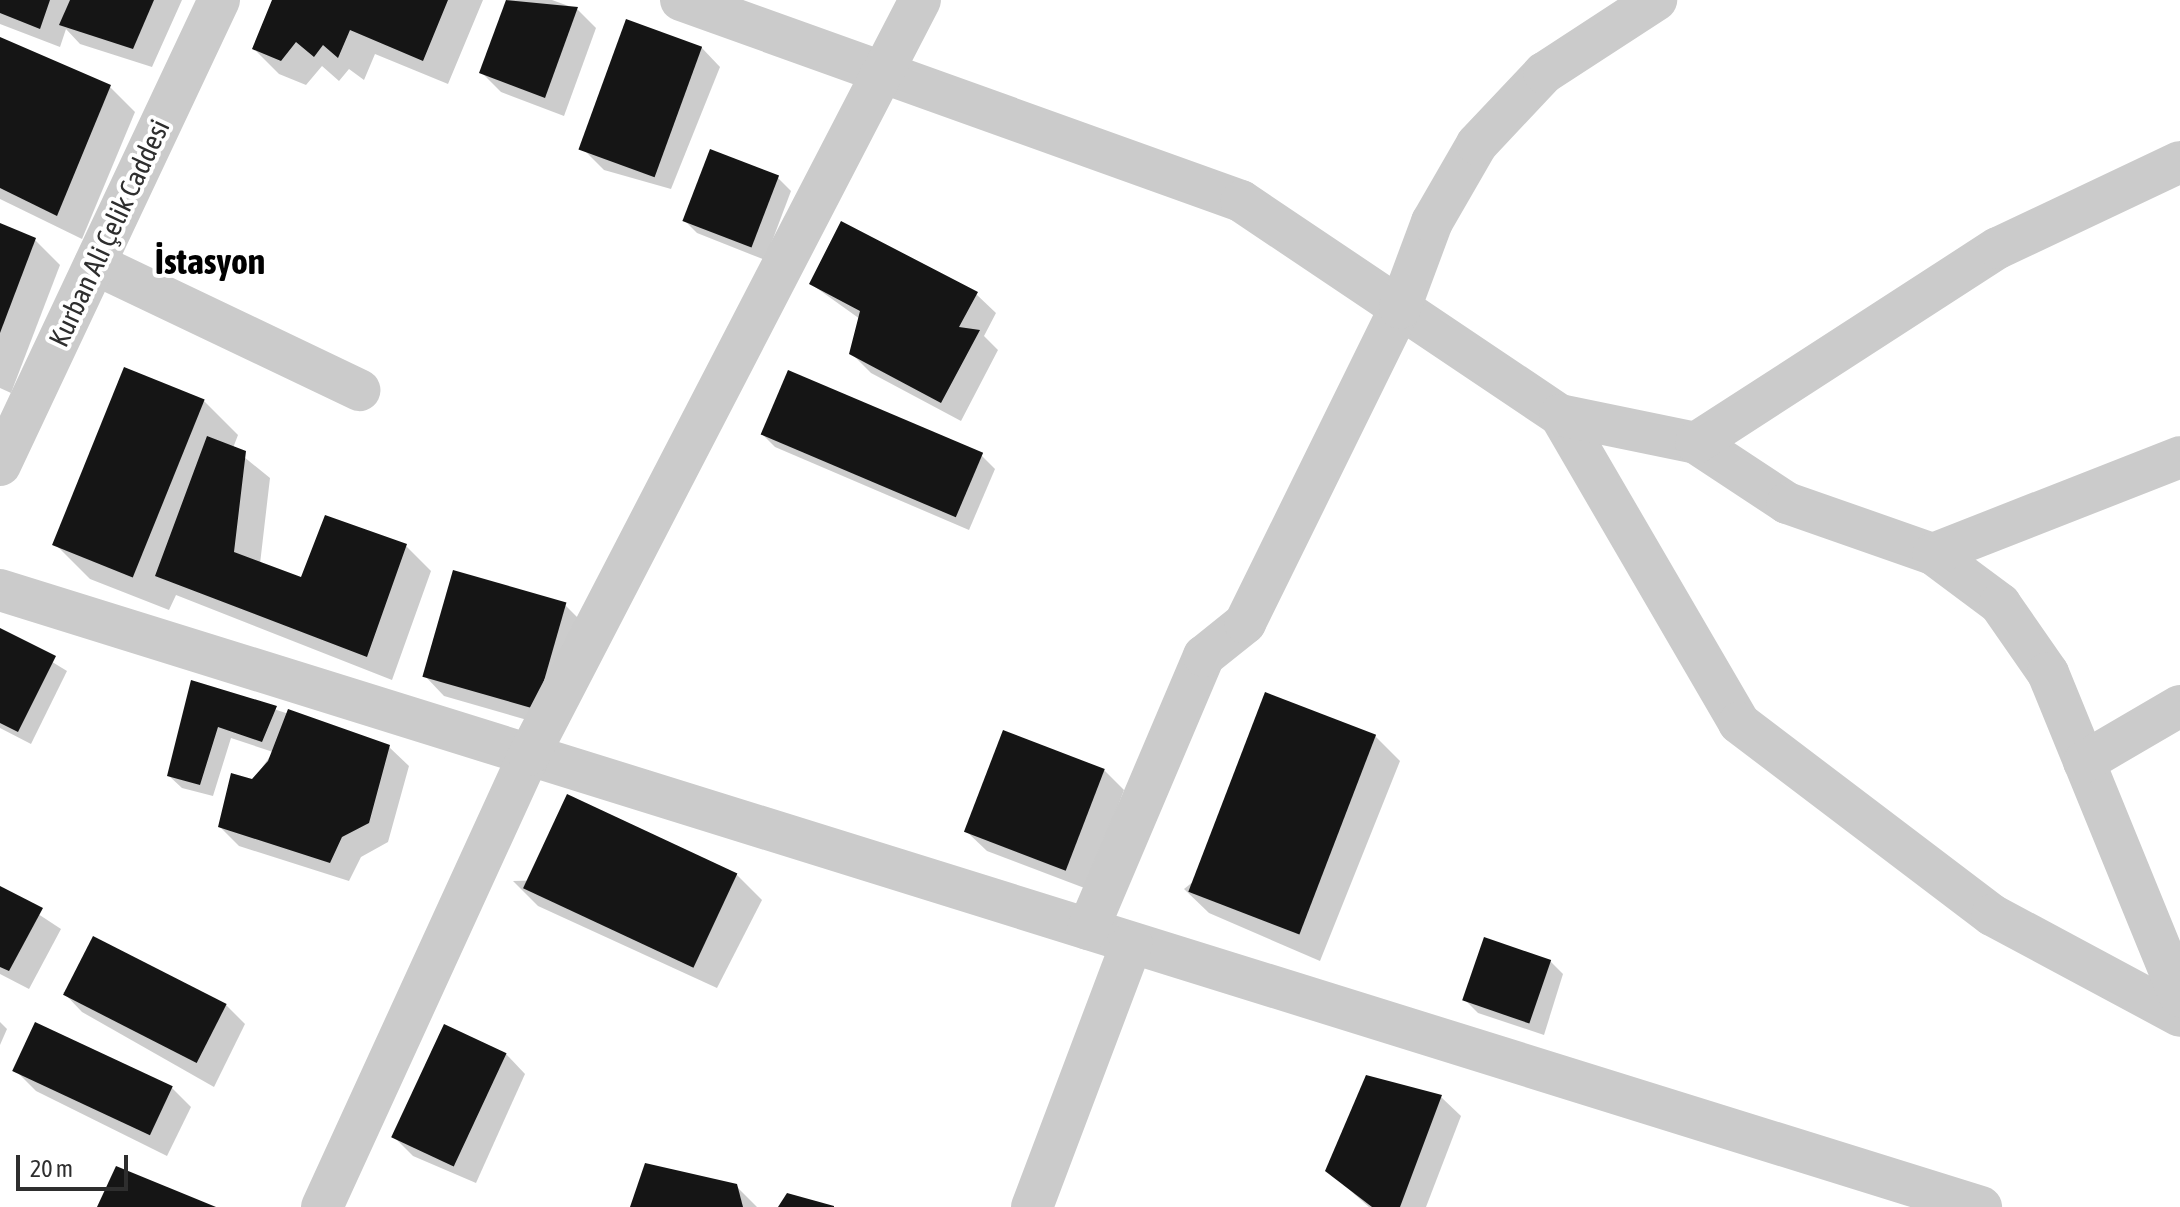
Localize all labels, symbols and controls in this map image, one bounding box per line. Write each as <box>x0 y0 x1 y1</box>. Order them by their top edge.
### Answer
street label: Kurban Ali Çelik Caddesi <box>42 114 176 352</box>
district label: İstasyon <box>155 240 265 284</box>
scale bar <box>20 1139 132 1189</box>
text: 20 m <box>30 1155 73 1182</box>

